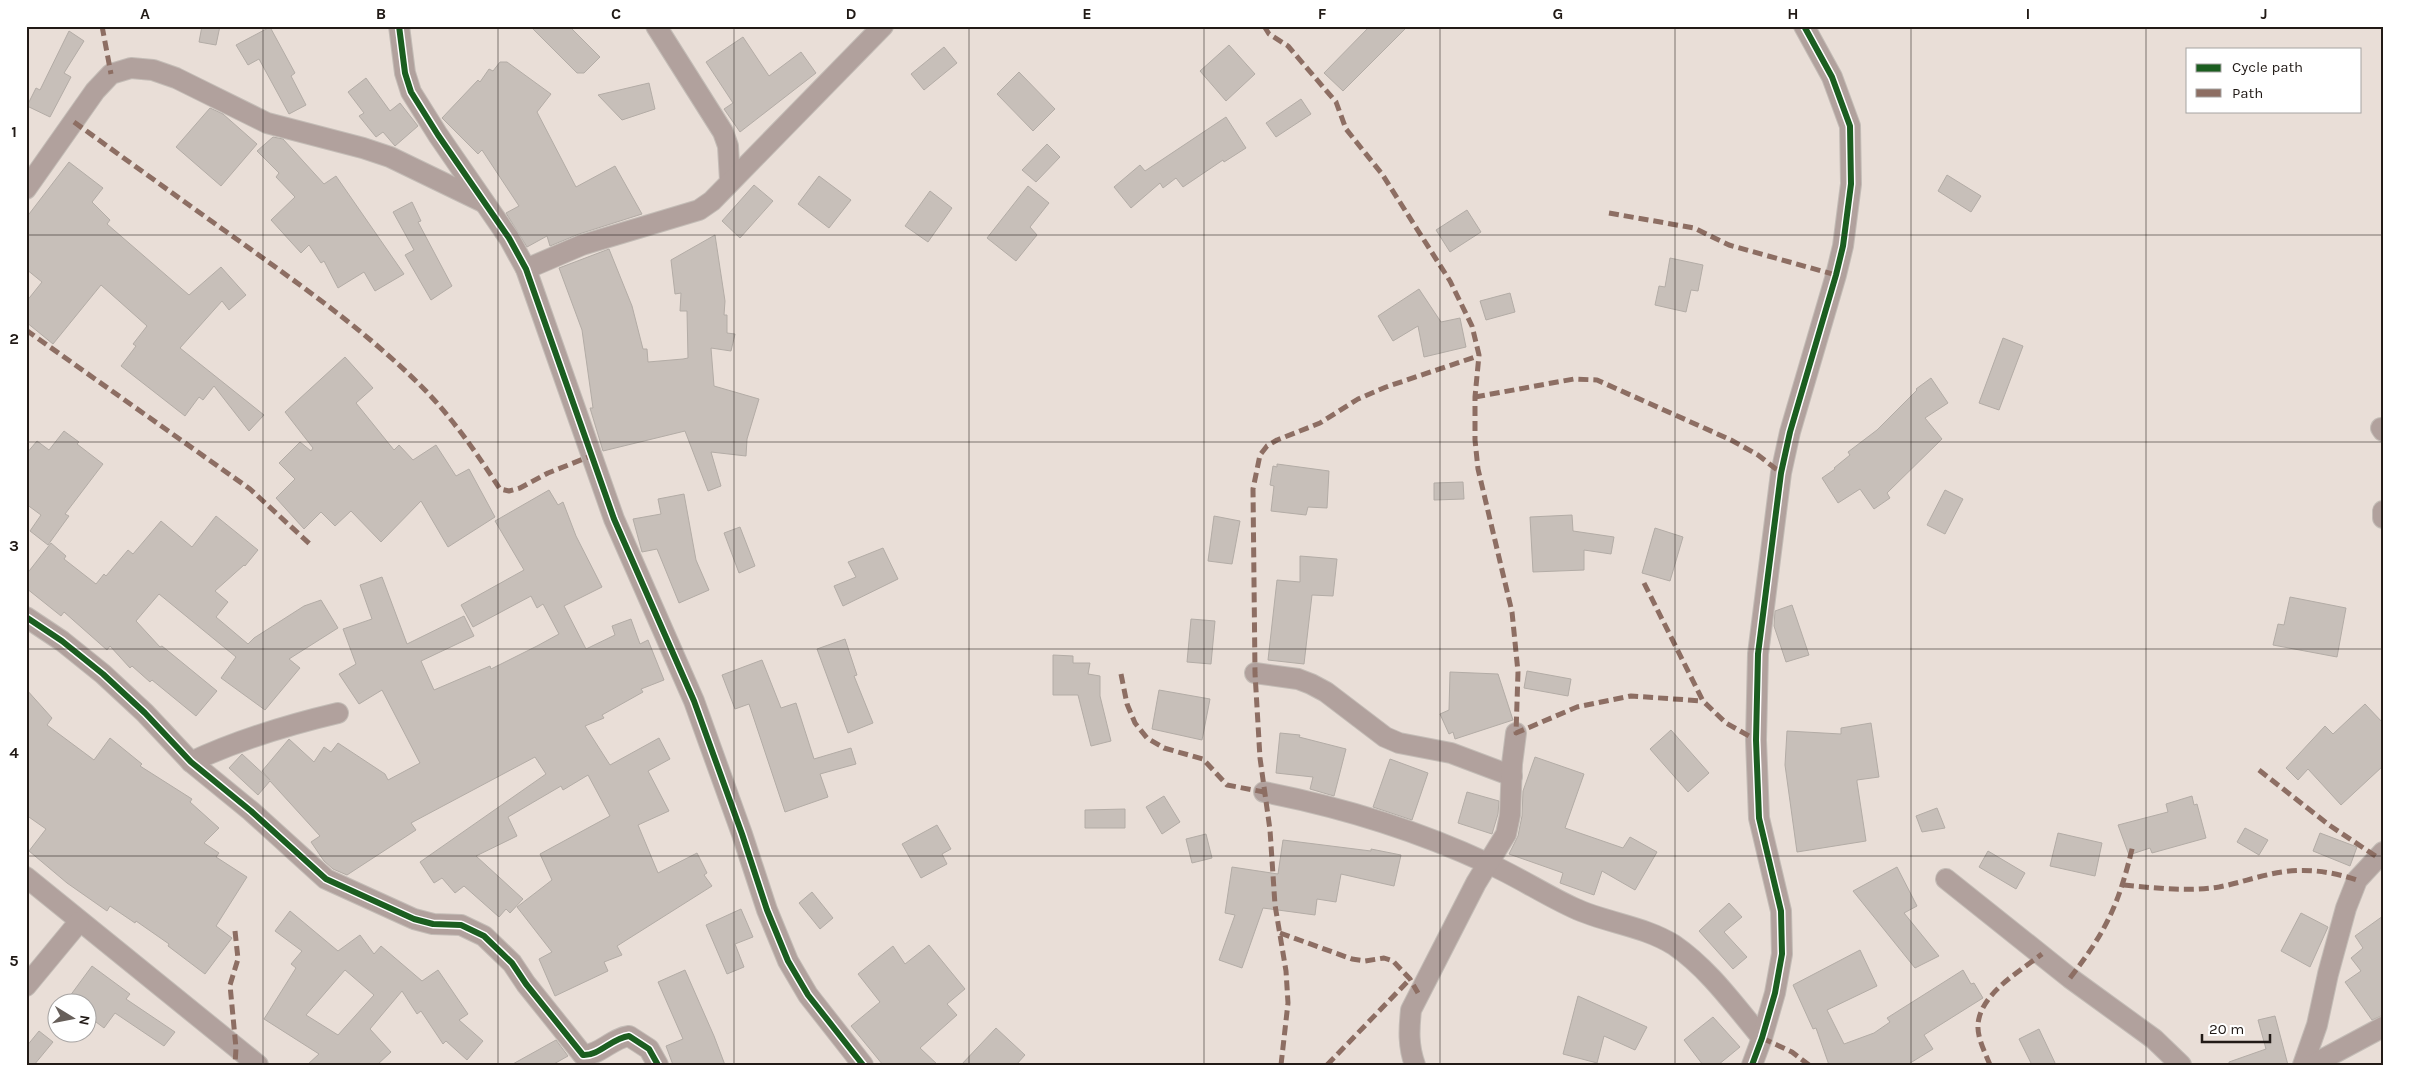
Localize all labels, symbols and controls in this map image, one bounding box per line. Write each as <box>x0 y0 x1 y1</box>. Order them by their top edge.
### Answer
text: A <box>140 4 150 23</box>
text: B <box>376 4 386 23</box>
text: C <box>611 4 621 23</box>
text: D <box>846 4 857 23</box>
text: E <box>1082 4 1092 23</box>
text: F <box>1318 4 1327 23</box>
text: G <box>1553 4 1563 23</box>
text: H <box>1787 4 1799 23</box>
text: I <box>2026 4 2030 23</box>
text: J <box>2260 4 2268 23</box>
legend <box>2186 48 2362 112</box>
text: Cycle path <box>2232 58 2303 76</box>
text: Path <box>2232 84 2263 102</box>
text: 1 <box>11 122 17 141</box>
text: 2 <box>9 329 19 348</box>
text: 3 <box>9 536 19 555</box>
text: 4 <box>9 743 19 762</box>
text: 5 <box>9 951 19 970</box>
north arrow <box>48 994 98 1044</box>
scale bar <box>2202 1011 2269 1043</box>
text: N <box>75 1014 94 1027</box>
text: 20 m <box>2209 1020 2244 1038</box>

